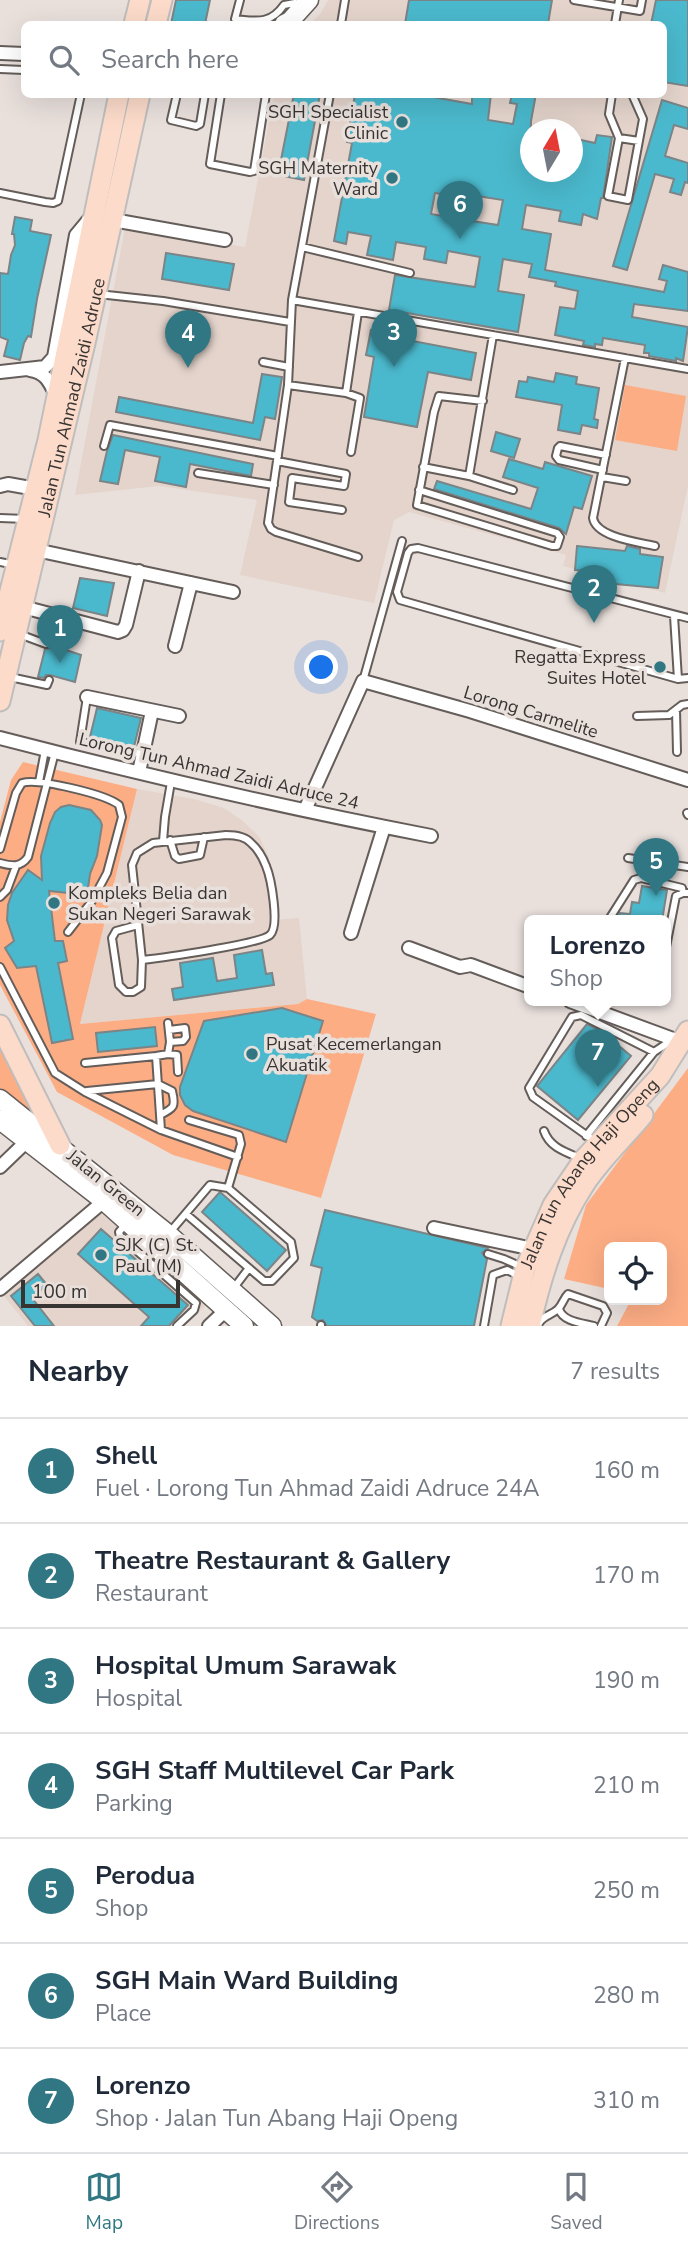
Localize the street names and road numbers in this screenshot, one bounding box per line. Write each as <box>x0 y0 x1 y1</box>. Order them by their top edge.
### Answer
street label: Jalan Tun Ahmad Zaidi Adruce <box>32 276 111 520</box>
street label: Lorong Carmelite <box>461 680 601 744</box>
street label: Lorong Tun Ahmad Zaidi Adruce 24 <box>77 727 362 815</box>
street label: Jalan Tun Abang Haji Openg <box>514 1073 664 1273</box>
street label: Jalan Green <box>61 1144 150 1222</box>

